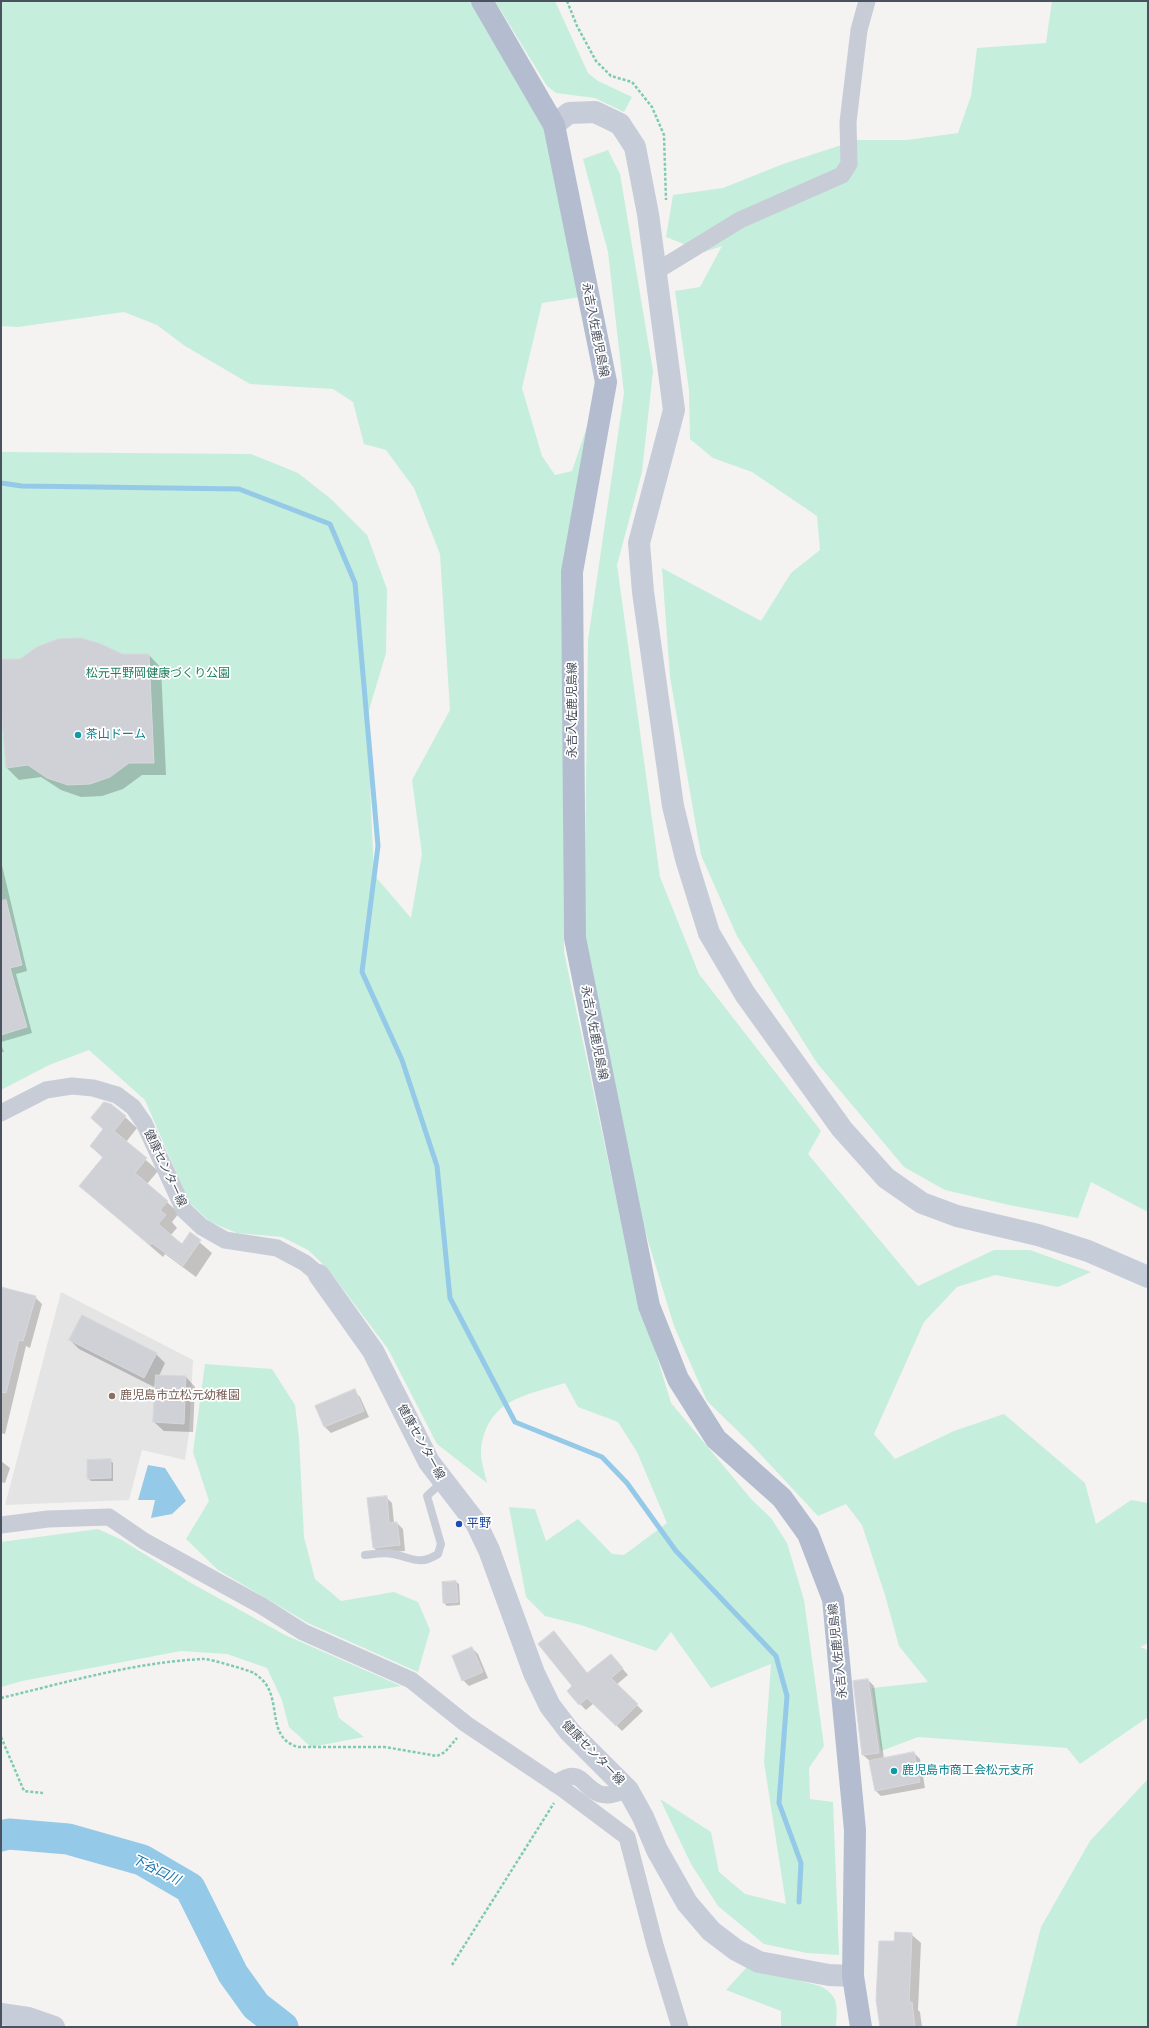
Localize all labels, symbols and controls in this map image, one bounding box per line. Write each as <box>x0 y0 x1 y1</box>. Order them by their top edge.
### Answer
street label: 永吉入佐鹿児島線 <box>579 282 611 378</box>
street label: 永吉入佐鹿児島線 <box>566 662 580 758</box>
park label: 松元平野岡健康づくり公園 <box>86 667 230 681</box>
place label: 茶山ドーム <box>86 728 146 742</box>
marker: 茶山ドーム <box>73 730 83 740</box>
street label: 永吉入佐鹿児島線 <box>578 985 610 1081</box>
street label: 健康センター線 <box>141 1127 189 1209</box>
place label: 鹿児島市立松元幼稚園 <box>120 1389 240 1403</box>
marker: 鹿児島市立松元幼稚園 <box>107 1391 117 1401</box>
street label: 健康センター線 <box>394 1402 448 1482</box>
place label: 平野 <box>467 1517 491 1531</box>
marker: 平野 <box>454 1519 464 1529</box>
street label: 永吉入佐鹿児島線 <box>826 1603 850 1699</box>
street label: 健康センター線 <box>559 1718 627 1788</box>
place label: 鹿児島市商工会松元支所 <box>902 1764 1034 1778</box>
marker: 鹿児島市商工会松元支所 <box>889 1766 899 1776</box>
water label: 下谷口川 <box>129 1852 183 1888</box>

